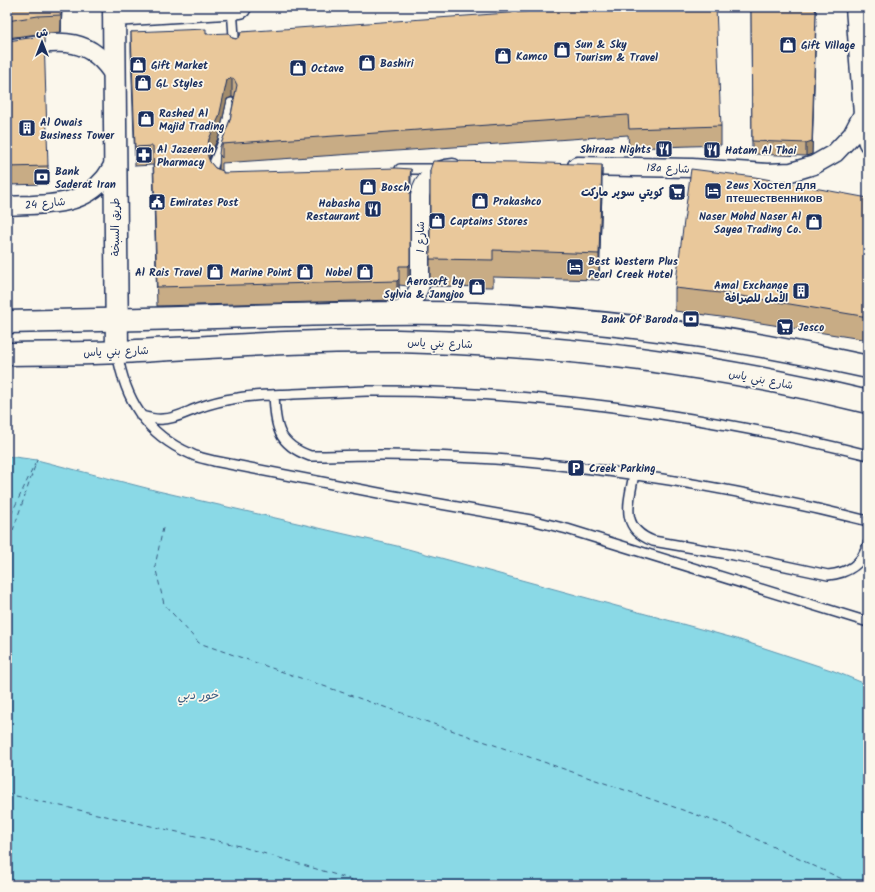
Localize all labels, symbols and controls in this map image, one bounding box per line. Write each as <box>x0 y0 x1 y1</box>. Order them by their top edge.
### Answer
north arrow <box>22 22 62 62</box>
text: ش <box>36 24 48 42</box>
shop icon: Gift Village <box>778 35 798 55</box>
place label: Sun & Sky Tourism & Travel <box>575 36 658 67</box>
place label: Gift Village <box>801 37 856 55</box>
shop icon: Sun & Sky Tourism & Travel <box>552 40 572 60</box>
shop icon: Kamco <box>493 46 513 66</box>
place label: Kamco <box>516 48 548 66</box>
shop icon: Bashiri <box>357 53 377 73</box>
shop icon: Gift Market <box>128 55 148 75</box>
place label: Bashiri <box>380 55 415 73</box>
place label: Gift Market <box>151 57 209 75</box>
shop icon: Octave <box>288 58 308 78</box>
place label: Octave <box>311 60 344 78</box>
shop icon: GL Styles <box>133 73 153 93</box>
place label: GL Styles <box>156 75 204 93</box>
place label: Rashed Al Majid Trading <box>159 105 225 136</box>
shop icon: Rashed Al Majid Trading <box>136 109 156 129</box>
place label: Al Owais Business Tower <box>40 114 115 145</box>
building icon: Al Owais Business Tower <box>17 118 37 138</box>
restaurant icon: Shiraaz Nights <box>654 139 674 159</box>
restaurant icon: Hatam Al Thai <box>702 140 722 160</box>
place label: Al Jazeerah Pharmacy <box>157 141 214 172</box>
place label: Shiraaz Nights <box>580 141 652 159</box>
place label: Hatam Al Thai <box>725 142 797 160</box>
pharmacy icon: Al Jazeerah Pharmacy <box>134 145 154 165</box>
street label: 18a شارع <box>646 159 690 179</box>
place label: Bank Saderat Iran <box>55 163 116 194</box>
bank icon: Bank Saderat Iran <box>32 167 52 187</box>
shop icon: Bosch <box>358 177 378 197</box>
place label: Zeus Хостел для птешественников <box>726 177 823 208</box>
place label: Bosch <box>381 179 410 197</box>
hotel icon: Zeus Хостел для птешественников <box>703 181 723 201</box>
supermarket icon: كويتي سوپر ماركت <box>667 182 687 202</box>
place label: كويتي سوپر ماركت <box>581 184 664 202</box>
shop icon: Prakashco <box>470 191 490 211</box>
public building icon: Emirates Post <box>147 192 167 212</box>
street label: شارع 24 <box>24 193 66 215</box>
place label: Prakashco <box>493 193 541 211</box>
place label: Emirates Post <box>170 194 239 212</box>
place label: Habasha Restaurant <box>306 195 361 226</box>
street label: طريق السبخة <box>107 198 125 256</box>
restaurant icon: Habasha Restaurant <box>363 199 383 219</box>
place label: Naser Mohd Naser Al Sayea Trading Co. <box>699 208 801 239</box>
shop icon: Captains Stores <box>427 211 447 231</box>
shop icon: Naser Mohd Naser Al Sayea Trading Co. <box>804 212 824 232</box>
place label: Captains Stores <box>450 213 529 231</box>
street label: شارع 1 <box>412 221 430 253</box>
place label: Best Western Plus Pearl Creek Hotel <box>588 253 679 284</box>
hotel icon: Best Western Plus Pearl Creek Hotel <box>565 257 585 277</box>
shop icon: Al Rais Travel <box>205 262 225 282</box>
shop icon: Marine Point <box>295 262 315 282</box>
shop icon: Nobel <box>355 262 375 282</box>
place label: Al Rais Travel <box>135 264 202 282</box>
place label: Marine Point <box>231 264 293 282</box>
place label: Nobel <box>326 264 352 282</box>
place label: Aerosoft by Sylvia & Jangjoo <box>384 273 464 304</box>
shop icon: Aerosoft by Sylvia & Jangjoo <box>467 277 487 297</box>
place label: Amal Exchange الأمل للصرافة <box>714 277 789 308</box>
building icon: Amal Exchange الأمل للصرافة <box>791 281 811 301</box>
bank icon: Bank Of Baroda <box>681 309 701 329</box>
place label: Bank Of Baroda <box>601 311 678 329</box>
supermarket icon: Jesco <box>775 317 795 337</box>
place label: Jesco <box>798 319 824 337</box>
street label: شارع بني ياس <box>407 334 473 355</box>
street label: شارع بني ياس <box>83 342 149 363</box>
street label: شارع بني ياس <box>727 365 795 396</box>
parking icon: Creek Parking <box>566 458 586 478</box>
place label: Creek Parking <box>589 460 655 478</box>
water label: خور دبي <box>178 686 219 706</box>

